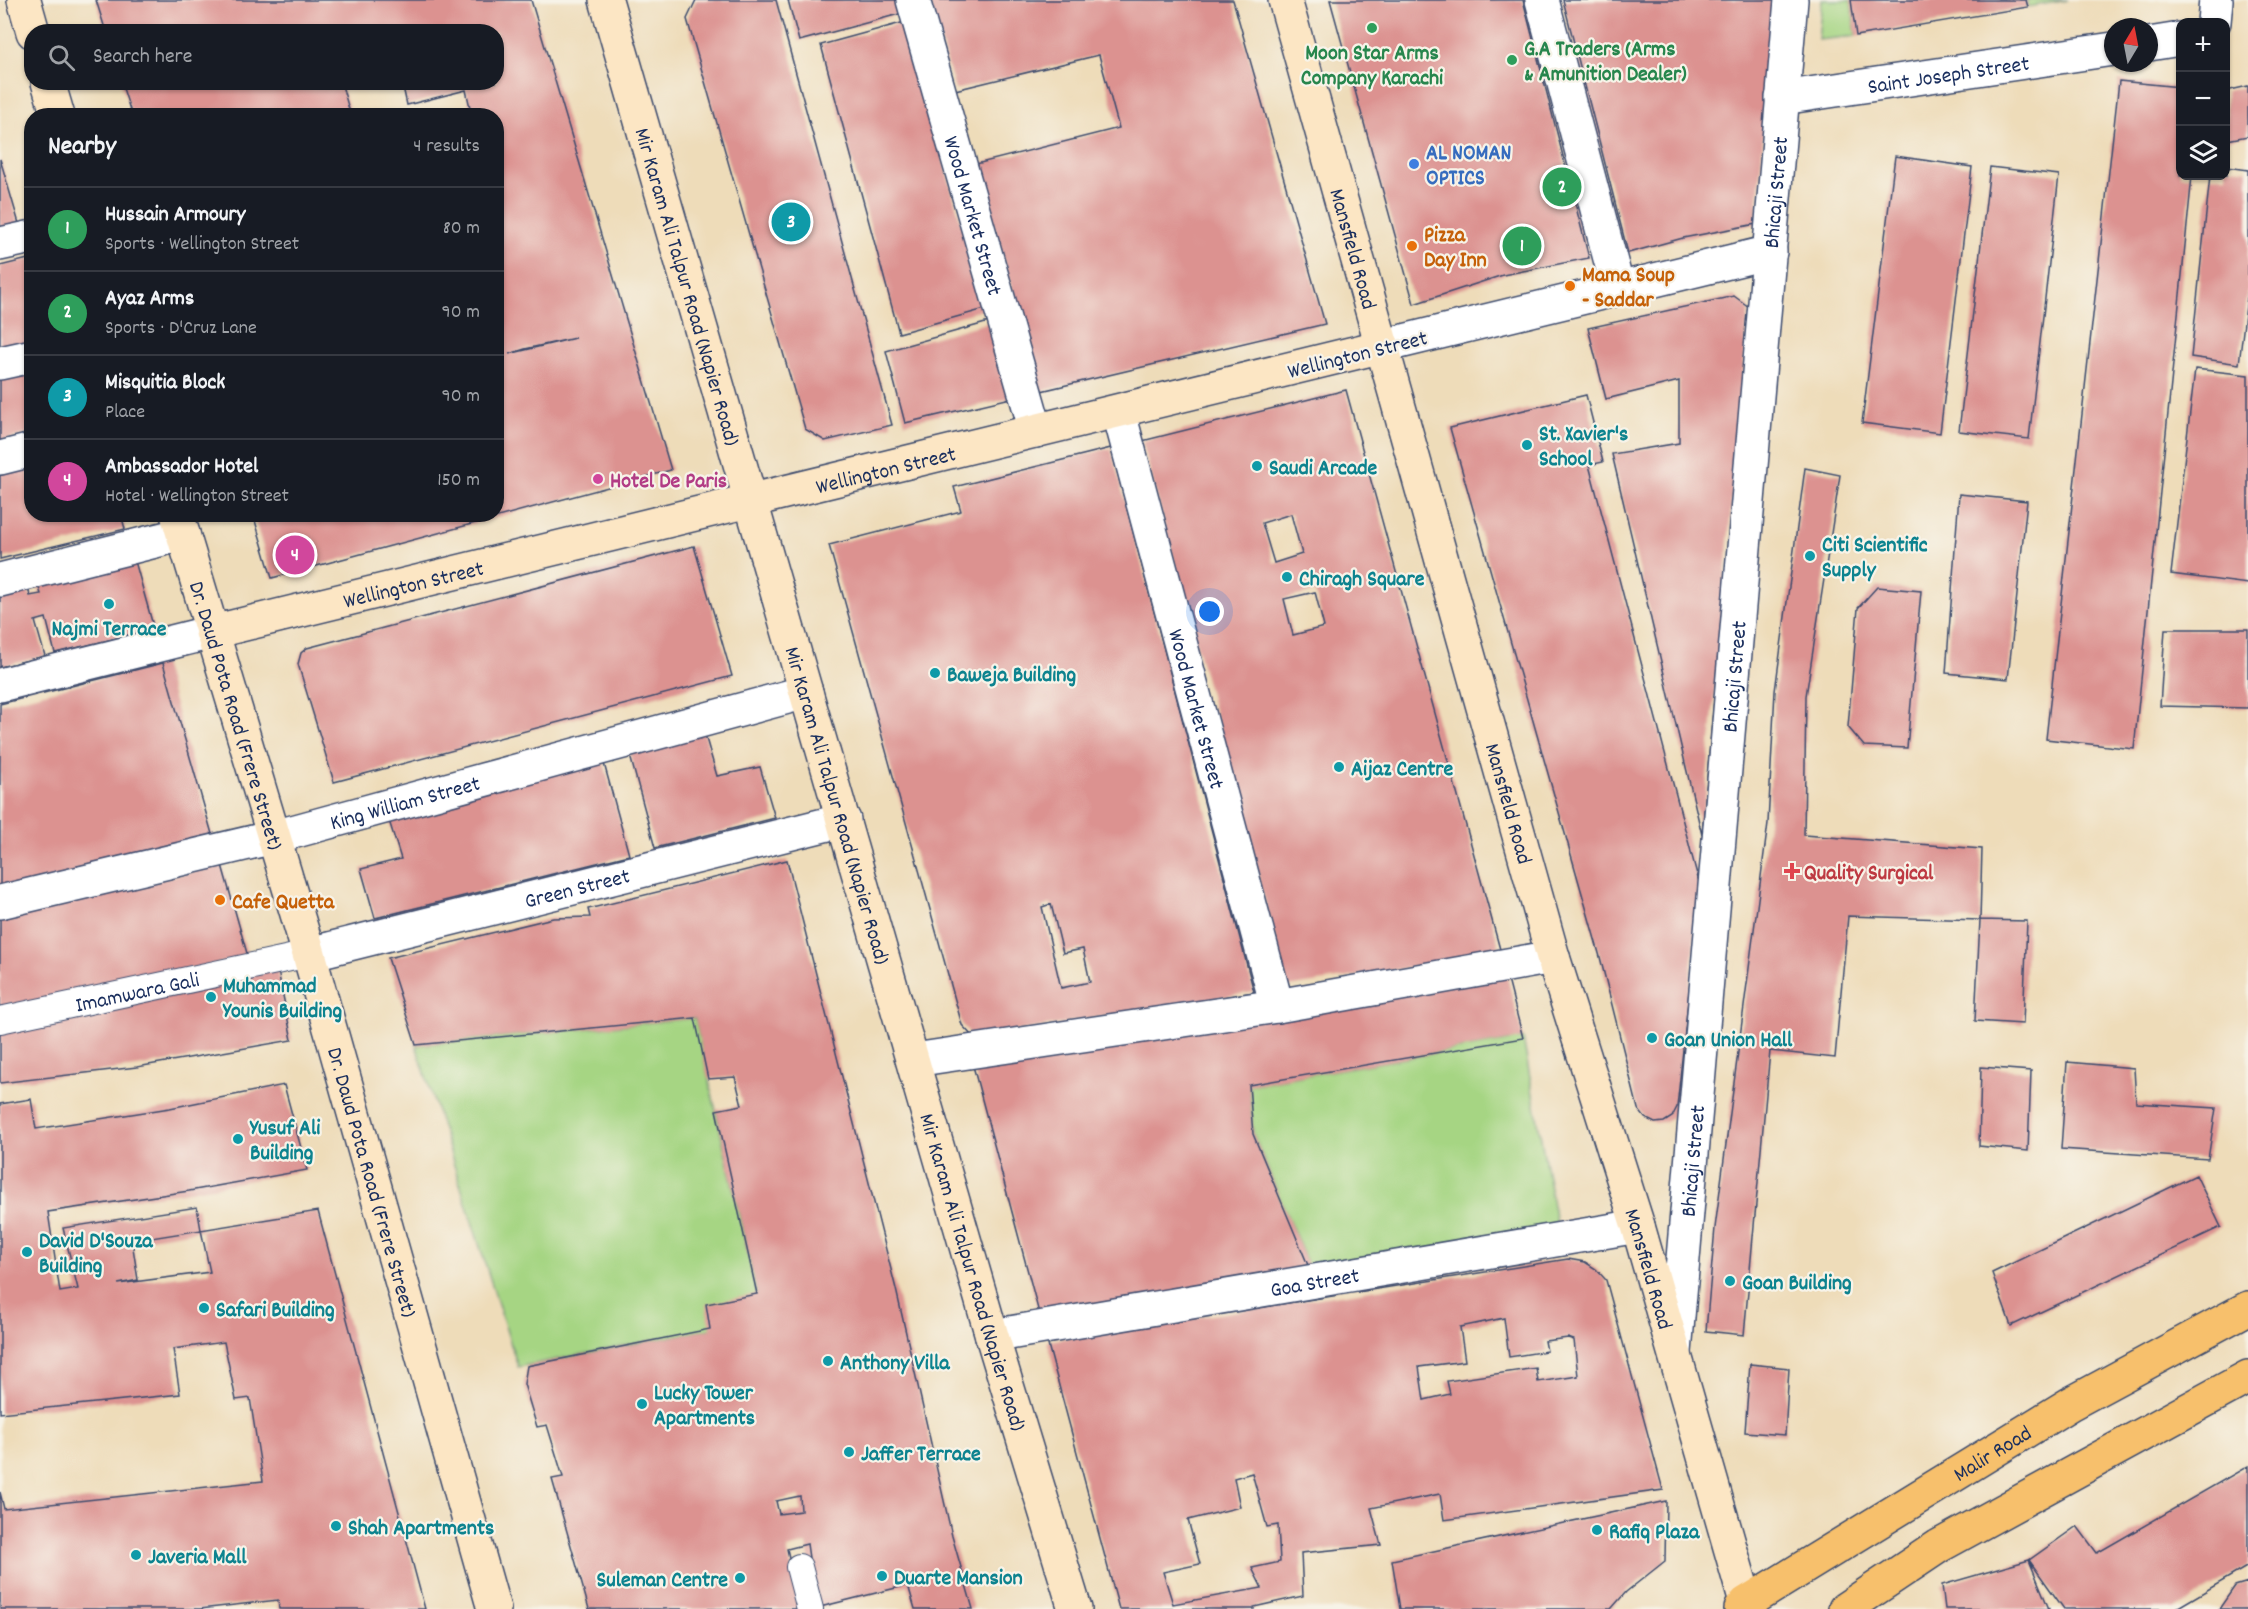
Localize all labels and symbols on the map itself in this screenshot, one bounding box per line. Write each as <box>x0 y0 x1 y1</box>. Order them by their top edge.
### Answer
north arrow <box>2104 18 2158 72</box>
marker: Moon Star Arms Company Karachi <box>1365 21 1379 35</box>
place label: G.A Traders (Arms & Amunition Dealer) <box>1524 35 1687 91</box>
place label: Moon Star Arms Company Karachi <box>1301 39 1443 95</box>
street label: Saint Joseph Street <box>1866 50 2032 104</box>
marker: G.A Traders (Arms & Amunition Dealer) <box>1505 53 1519 67</box>
street label: Mir Karam Ali Talpur Road (Napier Road) <box>625 125 746 450</box>
street label: Wood Market Street <box>934 133 1009 300</box>
street label: Bhicaji Street <box>1758 135 1798 250</box>
place label: AL NOMAN OPTICS <box>1426 139 1511 195</box>
marker: AL NOMAN OPTICS <box>1407 157 1421 171</box>
pin: 2 <box>1542 164 1582 210</box>
street label: Mansfield Road <box>1320 185 1383 313</box>
pin: 3 <box>772 200 810 244</box>
place label: Pizza Day Inn <box>1424 221 1487 277</box>
pin: 1 <box>1502 224 1541 268</box>
marker: Pizza Day Inn <box>1405 239 1419 253</box>
place label: Mama Soup - Saddar <box>1582 261 1675 317</box>
marker: Mama Soup - Saddar <box>1563 279 1577 293</box>
street label: Wellington Street <box>1285 324 1431 389</box>
place label: St. Xavier's School <box>1539 420 1628 476</box>
marker: St. Xavier's School <box>1520 438 1534 452</box>
street label: Wellington Street <box>813 440 960 504</box>
place label: Saudi Arcade <box>1269 454 1378 485</box>
marker: Saudi Arcade <box>1250 459 1264 473</box>
place label: Hotel De Paris <box>610 467 727 498</box>
marker: Hotel De Paris <box>591 472 605 486</box>
place label: Citi Scientific Supply <box>1822 531 1928 587</box>
pin: 4 <box>276 532 314 578</box>
marker: Citi Scientific Supply <box>1803 549 1817 563</box>
street label: Wellington Street <box>341 555 487 619</box>
place label: Chiragh Square <box>1299 565 1425 596</box>
marker: Chiragh Square <box>1280 570 1294 584</box>
street label: Dr. Daud Pota Road (Frere Street) <box>179 578 289 854</box>
marker: Najmi Terrace <box>102 597 116 611</box>
your location <box>1195 597 1224 626</box>
place label: Najmi Terrace <box>52 615 167 646</box>
street label: Bhicaji Street <box>1716 620 1757 734</box>
street label: Wood Market Street <box>1158 626 1231 793</box>
street label: Mir Karam Ali Talpur Road (Napier Road) <box>775 643 896 969</box>
place label: Baweja Building <box>947 661 1076 692</box>
marker: Baweja Building <box>928 666 942 680</box>
street label: Mansfield Road <box>1475 740 1538 868</box>
place label: Aijaz Centre <box>1351 755 1454 786</box>
marker: Aijaz Centre <box>1332 760 1346 774</box>
street label: King William Street <box>327 770 484 840</box>
place label: Quality Surgical <box>1804 859 1934 890</box>
street label: Green Street <box>522 862 633 918</box>
marker: Quality Surgical <box>1785 864 1799 878</box>
place label: Cafe Quetta <box>232 888 335 919</box>
marker: Cafe Quetta <box>213 893 227 907</box>
street label: Imamwara Gali <box>73 966 203 1023</box>
place label: Muhammad Younis Building <box>222 972 342 1028</box>
marker: Muhammad Younis Building <box>204 990 218 1004</box>
place label: Goan Union Hall <box>1664 1026 1793 1057</box>
marker: Goan Union Hall <box>1645 1031 1659 1045</box>
street label: Dr. Daud Pota Road (Frere Street) <box>317 1044 423 1321</box>
street label: Bhicaji Street <box>1675 1104 1715 1218</box>
street label: Mir Karam Ali Talpur Road (Napier Road) <box>910 1110 1032 1435</box>
place label: Yusuf Ali Building <box>249 1114 320 1170</box>
marker: Yusuf Ali Building <box>231 1132 245 1146</box>
street label: Mansfield Road <box>1614 1205 1679 1333</box>
place label: David D'Souza Building <box>39 1227 153 1283</box>
marker: David D'Souza Building <box>20 1245 34 1259</box>
street label: Goa Street <box>1268 1262 1362 1307</box>
place label: Goan Building <box>1742 1269 1852 1300</box>
marker: Goan Building <box>1723 1274 1737 1288</box>
place label: Safari Building <box>216 1296 335 1327</box>
marker: Safari Building <box>197 1301 211 1315</box>
place label: Anthony Villa <box>840 1349 950 1380</box>
marker: Anthony Villa <box>821 1354 835 1368</box>
place label: Lucky Tower Apartments <box>654 1379 755 1435</box>
marker: Lucky Tower Apartments <box>635 1397 649 1411</box>
street label: Malir Road <box>1948 1419 2039 1491</box>
place label: Jaffer Terrace <box>861 1440 981 1471</box>
marker: Jaffer Terrace <box>842 1445 856 1459</box>
place label: Shah Apartments <box>348 1514 494 1545</box>
place label: Rafiq Plaza <box>1609 1518 1700 1549</box>
marker: Shah Apartments <box>329 1519 343 1533</box>
marker: Rafiq Plaza <box>1590 1523 1604 1537</box>
place label: Javeria Mall <box>148 1543 247 1574</box>
marker: Javeria Mall <box>129 1548 143 1562</box>
place label: Duarte Mansion <box>894 1564 1023 1595</box>
place label: Suleman Centre <box>597 1566 728 1597</box>
marker: Duarte Mansion <box>875 1569 889 1583</box>
marker: Suleman Centre <box>733 1571 747 1585</box>

